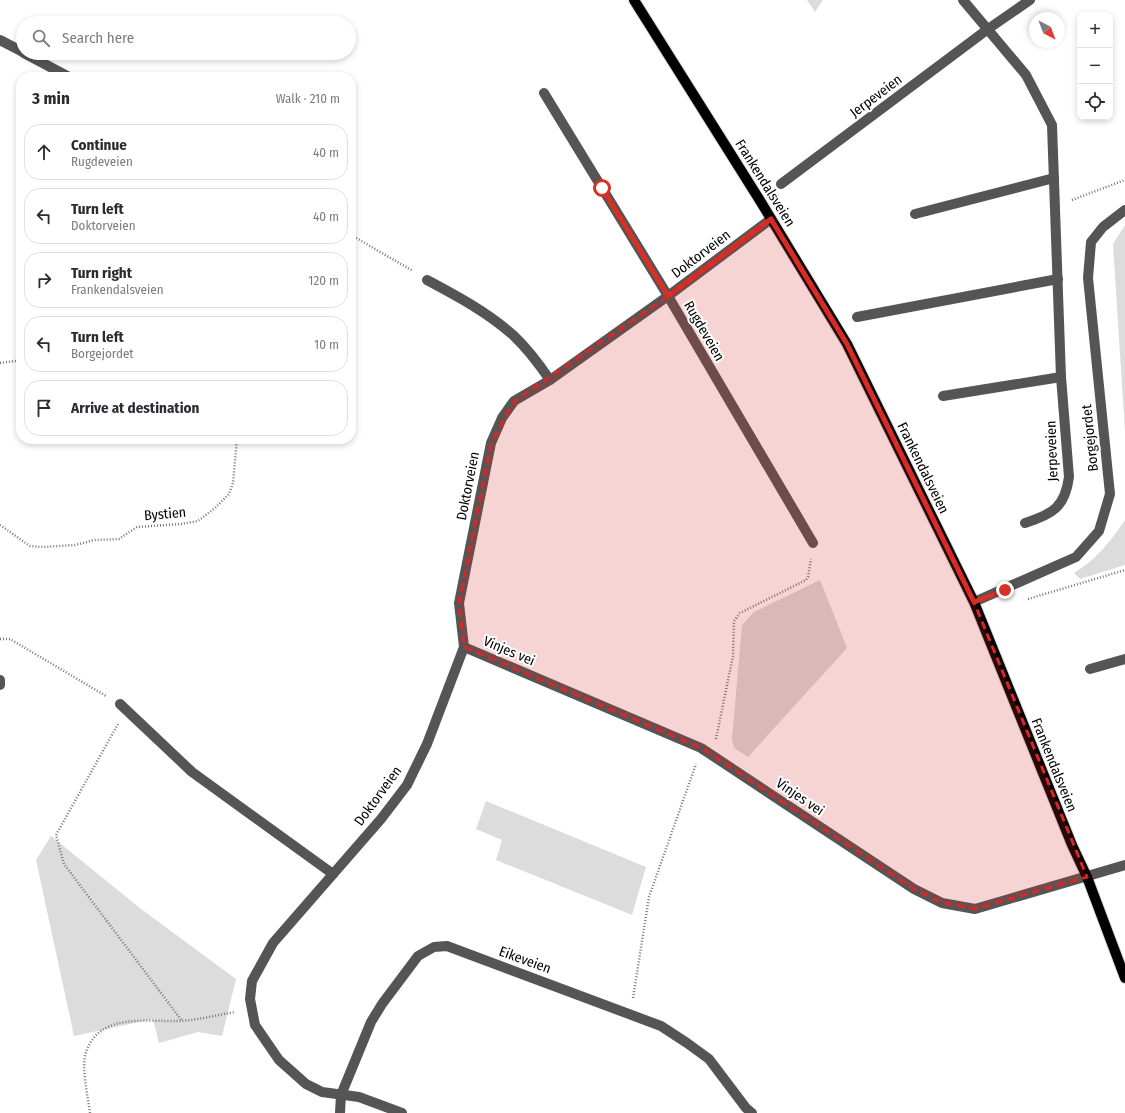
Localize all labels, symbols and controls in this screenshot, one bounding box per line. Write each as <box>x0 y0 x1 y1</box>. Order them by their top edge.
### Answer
north arrow <box>1029 12 1065 48</box>
map controls <box>1077 12 1113 120</box>
button: + <box>1077 12 1113 48</box>
search box <box>16 16 356 60</box>
icon: search <box>30 27 52 49</box>
text: Search here <box>62 29 134 47</box>
button: − <box>1077 48 1113 84</box>
street label: Jerpeveien <box>847 71 905 121</box>
button: locate <box>1077 84 1113 120</box>
text: 3 min <box>32 88 70 109</box>
text: Walk · 210 m <box>276 91 340 106</box>
text: Continue <box>71 136 127 154</box>
street label: Frankendalsveien <box>731 136 799 230</box>
icon: ahead <box>33 141 55 163</box>
text: 40 m <box>313 145 339 160</box>
text: Rugdeveien <box>71 154 133 169</box>
route start <box>593 179 611 197</box>
text: Turn left <box>71 200 124 218</box>
icon: left <box>33 205 55 227</box>
text: 40 m <box>313 209 339 224</box>
text: Doktorveien <box>71 218 136 233</box>
street label: Doktorveien <box>668 226 734 282</box>
text: Turn right <box>71 264 132 282</box>
icon: right <box>33 269 55 291</box>
text: 120 m <box>308 273 339 288</box>
text: Frankendalsveien <box>71 282 164 297</box>
street label: Rugdeveien <box>680 298 728 364</box>
text: Turn left <box>71 328 124 346</box>
icon: left <box>33 333 55 355</box>
text: 10 m <box>314 337 339 352</box>
text: Borgejordet <box>71 346 134 361</box>
icon: arrive <box>33 397 55 419</box>
text: Arrive at destination <box>71 399 199 417</box>
street label: Borgejordet <box>1078 403 1102 472</box>
street label: Frankendalsveien <box>894 419 952 517</box>
street label: Jerpeveien <box>1042 420 1062 482</box>
street label: Doktorveien <box>453 450 483 522</box>
street label: Bystien <box>143 504 187 524</box>
route end <box>996 581 1014 599</box>
street label: Vinjes vei <box>481 633 537 669</box>
street label: Frankendalsveien <box>1027 716 1081 814</box>
street label: Doktorveien <box>351 763 405 829</box>
street label: Vinjes vei <box>773 775 827 819</box>
street label: Eikeveien <box>497 943 553 977</box>

